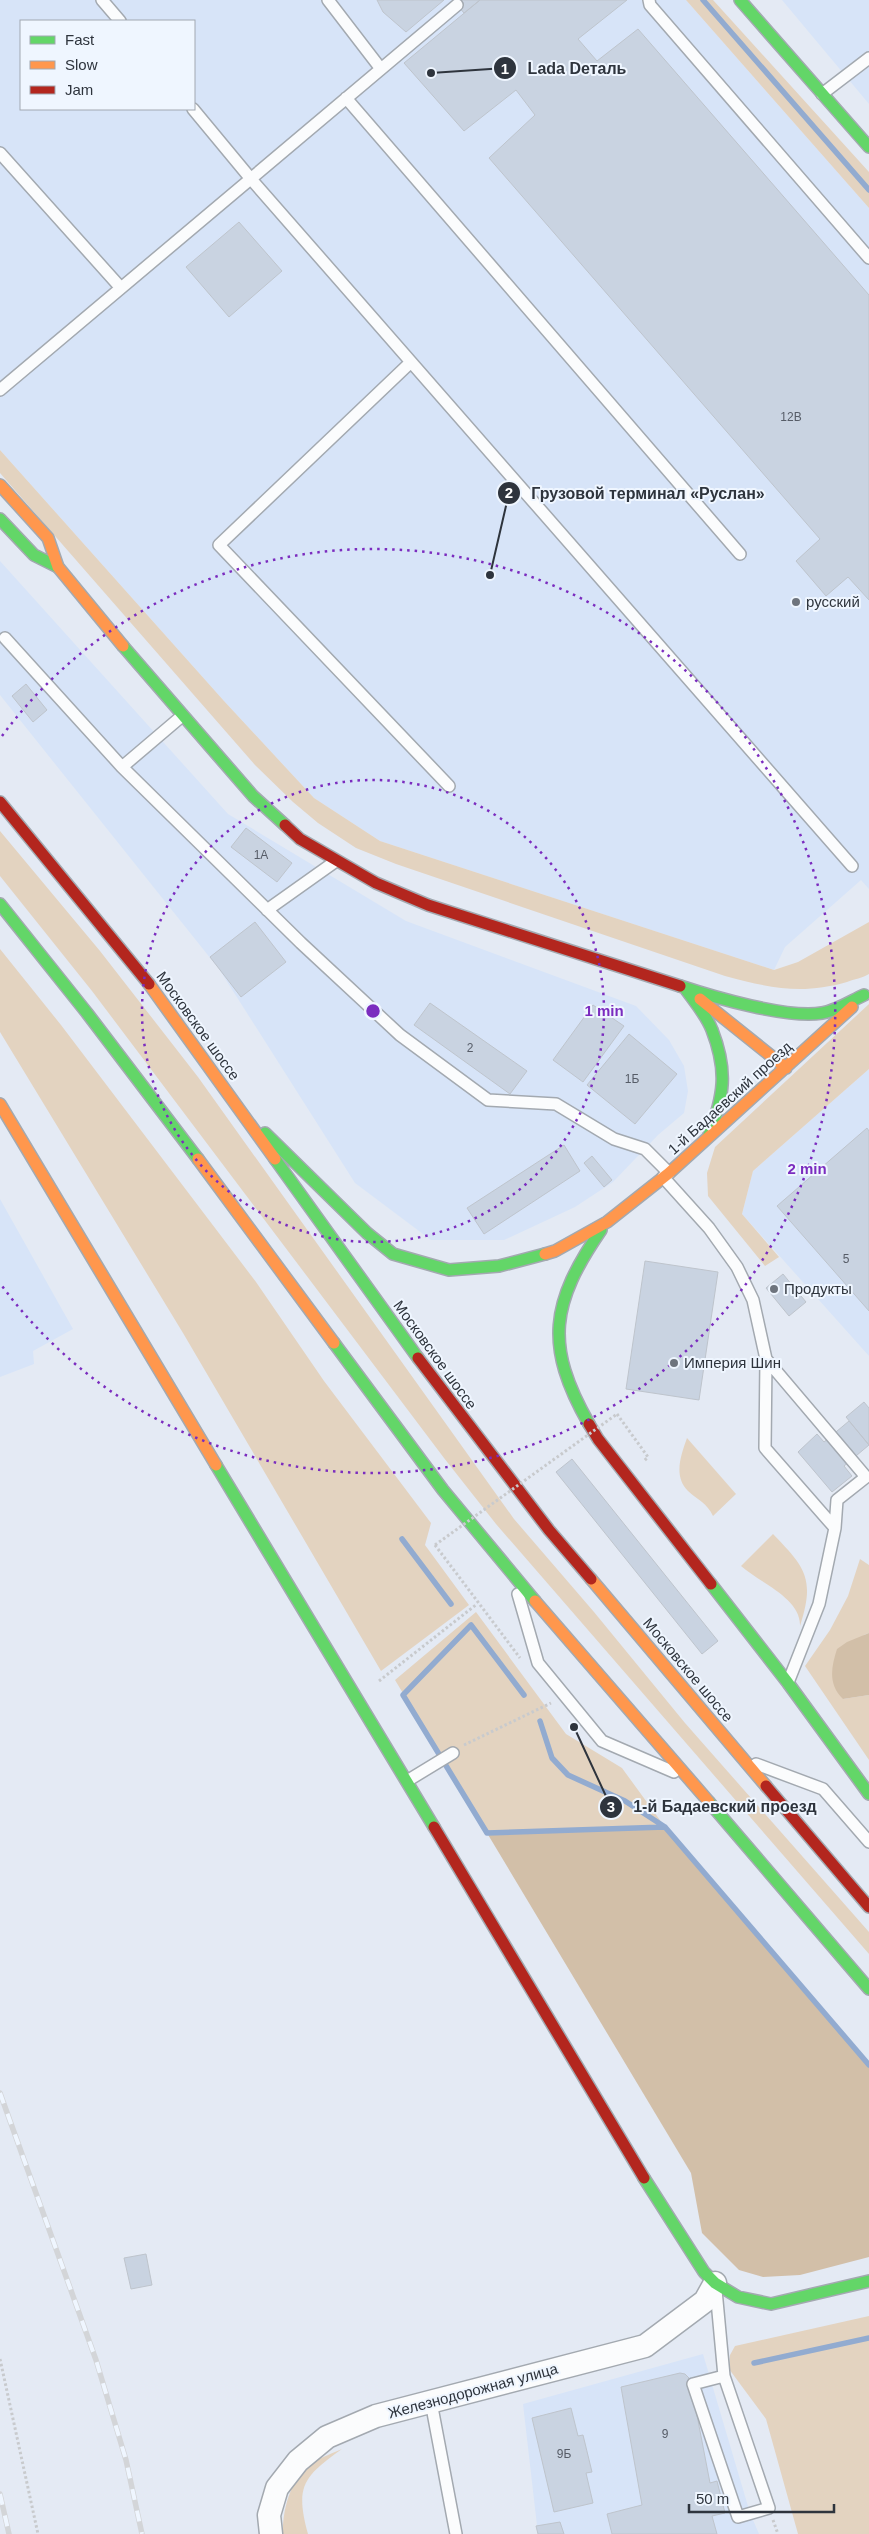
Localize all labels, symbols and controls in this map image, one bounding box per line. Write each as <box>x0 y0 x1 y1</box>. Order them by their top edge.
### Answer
legend <box>20 20 195 110</box>
text: Fast <box>65 31 95 48</box>
callout: Lada Dеталь <box>493 53 636 84</box>
text: Slow <box>65 56 98 73</box>
text: 1 <box>501 60 509 77</box>
text: Lada Dеталь <box>528 60 627 77</box>
text: Jam <box>65 81 93 98</box>
house number: 12В <box>780 410 802 424</box>
callout: Грузовой терминал «Руслан» <box>496 478 775 509</box>
text: 2 <box>505 484 513 501</box>
text: Грузовой терминал «Руслан» <box>531 485 765 502</box>
place label: русский <box>806 593 860 610</box>
marker: русский <box>790 596 802 608</box>
house number: 1А <box>254 848 268 862</box>
street label: Московское шоссе <box>153 968 244 1083</box>
centre of rings <box>364 1002 382 1020</box>
text: 1 min <box>584 1002 624 1019</box>
street label: 1-й Бадаевский проезд <box>664 1037 795 1158</box>
house number: 2 <box>467 1041 474 1055</box>
house number: 1Б <box>625 1072 639 1086</box>
text: 2 min <box>787 1160 827 1177</box>
house number: 5 <box>843 1252 850 1266</box>
place label: Продукты <box>784 1280 852 1297</box>
marker: Продукты <box>768 1283 780 1295</box>
street label: Московское шоссе <box>390 1297 481 1412</box>
place label: Империя Шин <box>684 1354 781 1371</box>
marker: Империя Шин <box>668 1357 680 1369</box>
street label: Московское шоссе <box>640 1614 737 1725</box>
callout: 1-й Бадаевский проезд <box>598 1791 827 1822</box>
text: 3 <box>607 1798 615 1815</box>
text: 1-й Бадаевский проезд <box>633 1798 817 1815</box>
street label: Железнодорожная улица <box>386 2359 560 2421</box>
house number: 9 <box>662 2427 669 2441</box>
house number: 9Б <box>557 2447 571 2461</box>
scale bar <box>689 2482 834 2514</box>
text: 50 m <box>696 2490 729 2507</box>

